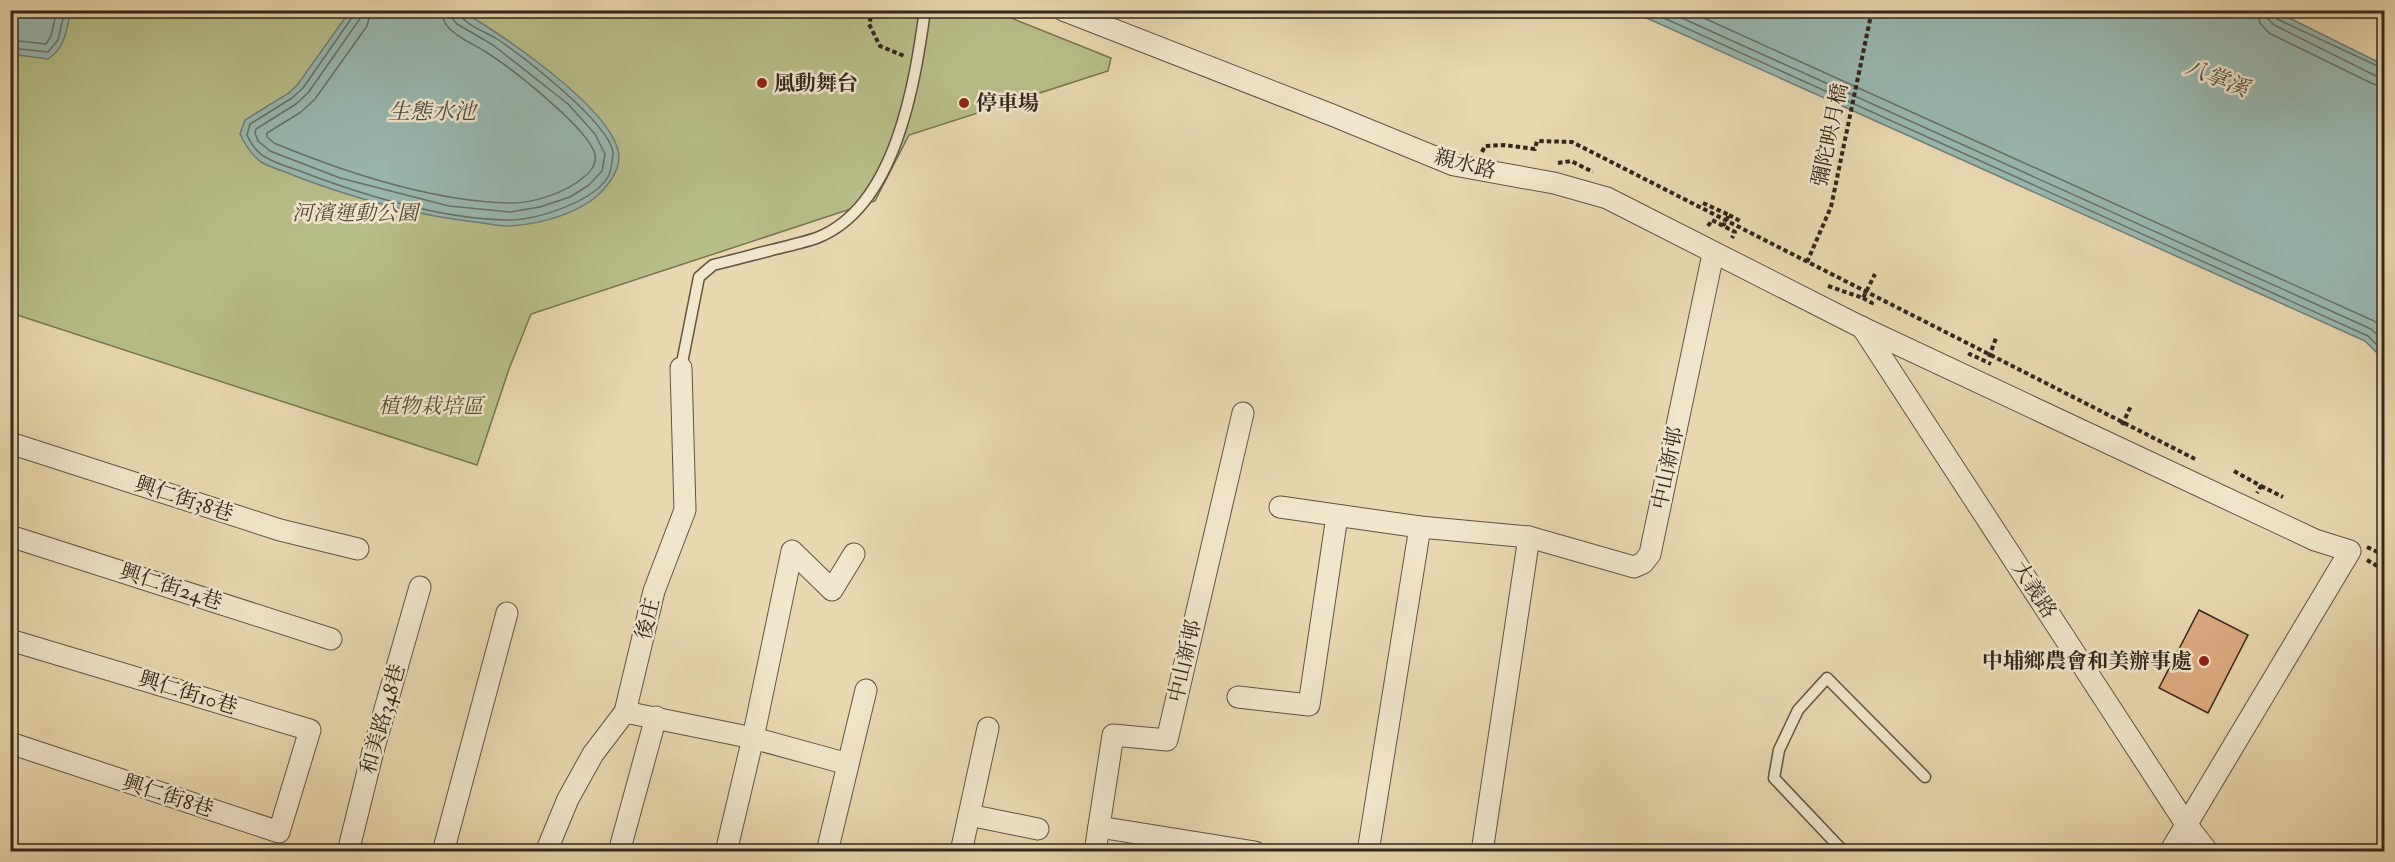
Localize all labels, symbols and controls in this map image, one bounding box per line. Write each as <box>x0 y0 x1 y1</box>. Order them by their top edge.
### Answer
water label: 八掌溪 <box>2181 53 2255 104</box>
place label: 風動舞台 <box>774 70 858 97</box>
marker: 風動舞台 <box>755 76 769 90</box>
street label: 彌陀映月橋 <box>1806 81 1854 189</box>
place label: 停車場 <box>976 90 1039 117</box>
marker: 停車場 <box>957 96 971 110</box>
water label: 生態水池 <box>388 98 478 126</box>
street label: 親水路 <box>1431 143 1499 185</box>
park label: 河濱運動公園 <box>292 200 421 227</box>
park label: 植物栽培區 <box>379 393 486 420</box>
street label: 中山新邨 <box>1646 424 1690 512</box>
street label: 興仁街38巷 <box>131 470 237 528</box>
street label: 大義路 <box>2006 556 2062 624</box>
street label: 興仁街24巷 <box>116 558 226 616</box>
street label: 後庄 <box>630 595 666 643</box>
street label: 中山新邨 <box>1162 617 1208 705</box>
place label: 中埔鄉農會和美辦事處 <box>1982 648 2192 675</box>
marker: 中埔鄉農會和美辦事處 <box>2197 654 2211 668</box>
street label: 和美路348巷 <box>354 661 412 777</box>
street label: 興仁街10巷 <box>135 665 241 721</box>
street label: 興仁街8巷 <box>119 769 217 823</box>

